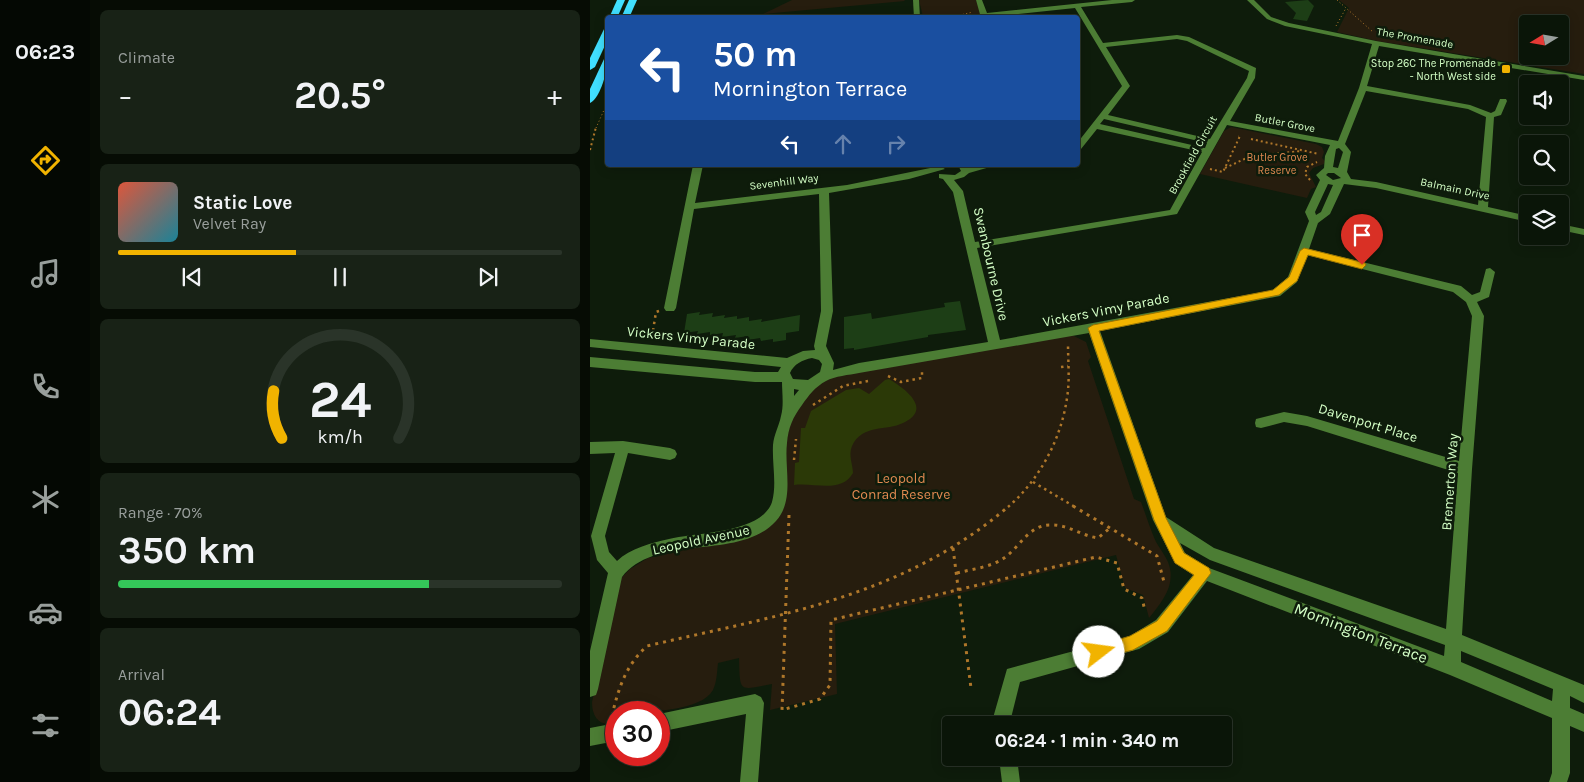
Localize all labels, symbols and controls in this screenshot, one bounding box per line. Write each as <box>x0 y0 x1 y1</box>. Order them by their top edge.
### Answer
north arrow <box>1519 15 1569 65</box>
map controls <box>1519 15 1569 245</box>
street label: The Promenade <box>1376 25 1455 51</box>
text: 50 m <box>713 34 798 75</box>
icon: left <box>630 35 695 100</box>
text: 06:23 <box>15 39 75 65</box>
text: Climate <box>118 48 175 67</box>
place label: Stop 26C The Promenade - North West side <box>1371 57 1496 83</box>
marker: Stop 26C The Promenade - North West side <box>1500 63 1512 75</box>
text: 20.5° <box>294 73 386 118</box>
button: sound <box>1519 75 1569 125</box>
text: Mornington Terrace <box>713 76 907 102</box>
text: − <box>118 79 133 112</box>
text: + <box>547 79 562 112</box>
street label: Butler Grove <box>1254 111 1317 135</box>
street label: Brookfield Circuit <box>1166 113 1220 197</box>
icon: left <box>776 130 804 158</box>
icon: ahead <box>829 130 857 158</box>
icon: right <box>882 130 910 158</box>
button: search <box>1519 135 1569 185</box>
icon: directions <box>28 143 63 178</box>
park label: Butler Grove Reserve <box>1246 151 1308 177</box>
street label: Sevenhill Way <box>749 171 819 193</box>
street label: Balmain Drive <box>1419 175 1491 203</box>
text: Static Love <box>193 192 292 214</box>
button: layers <box>1519 195 1569 245</box>
street label: Swanbourne Drive <box>970 206 1012 322</box>
text: Velvet Ray <box>193 214 266 233</box>
pin <box>1341 214 1383 265</box>
icon: arrive <box>1348 221 1376 249</box>
icon: music <box>28 256 63 291</box>
icon: previous <box>178 263 206 291</box>
icon: pause <box>326 263 354 291</box>
icon: next <box>474 263 502 291</box>
street label: Vickers Vimy Parade <box>1041 289 1171 331</box>
street label: Vickers Vimy Parade <box>626 323 756 353</box>
icon: phone <box>28 369 63 404</box>
text: 24 <box>309 369 371 430</box>
street label: Davenport Place <box>1316 400 1420 446</box>
text: km/h <box>317 427 363 448</box>
street label: Bremerton Way <box>1438 432 1462 531</box>
park label: Leopold Conrad Reserve <box>852 470 950 503</box>
icon: climate <box>28 482 63 517</box>
text: Range · 70% <box>118 503 203 522</box>
street label: Leopold Avenue <box>651 521 751 559</box>
text: 350 km <box>118 528 256 573</box>
icon: car <box>28 595 63 630</box>
street label: Mornington Terrace <box>1292 599 1430 667</box>
position arrow <box>1072 625 1124 677</box>
text: Arrival <box>118 665 165 684</box>
text: 06:24 <box>118 690 221 735</box>
speed limit sign: 30 <box>605 701 670 766</box>
icon: filters <box>28 708 63 743</box>
text: 06:24 · 1 min · 340 m <box>995 730 1179 752</box>

